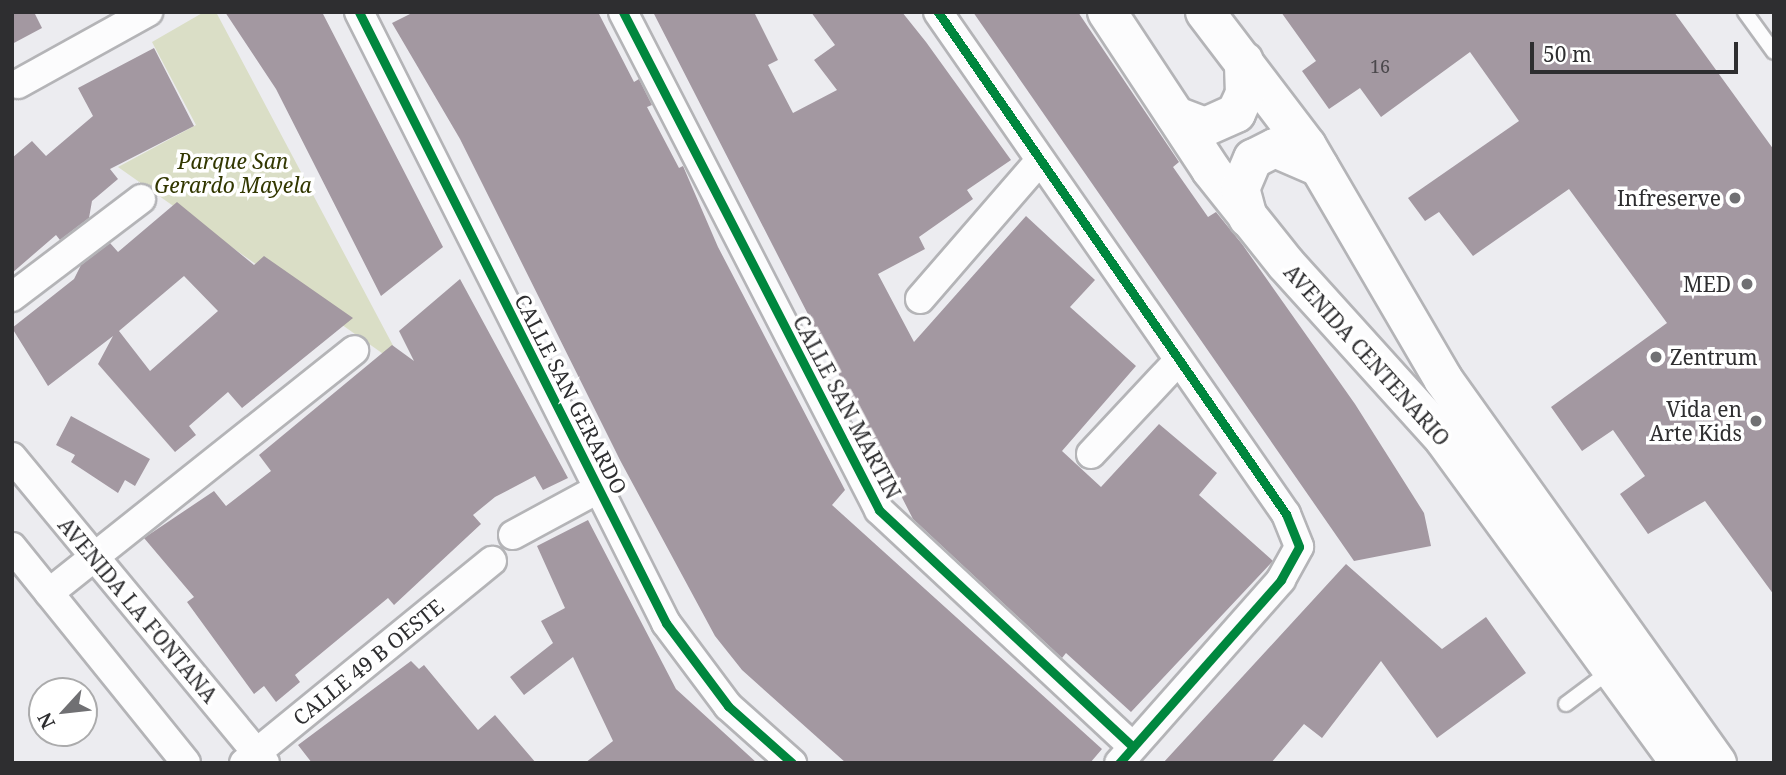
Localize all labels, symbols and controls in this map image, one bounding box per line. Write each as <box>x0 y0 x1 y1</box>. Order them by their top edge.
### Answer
scale bar <box>1534 28 1742 72</box>
text: 50 m <box>1543 40 1592 68</box>
house number: 16 <box>1370 55 1390 77</box>
park label: Parque San Gerardo Mayela <box>154 148 312 198</box>
place label: Infreserve <box>1617 185 1721 211</box>
marker: Infreserve <box>1727 190 1743 206</box>
street label: AVENIDA CENTENARIO <box>1279 259 1455 451</box>
place label: MED <box>1683 271 1731 297</box>
marker: MED <box>1737 274 1757 294</box>
street label: CALLE SAN GERARDO <box>510 290 632 498</box>
street label: CALLE SAN MARTIN <box>788 311 906 503</box>
place label: Zentrum <box>1670 344 1758 370</box>
marker: Zentrum <box>1648 349 1664 365</box>
place label: Vida en Arte Kids <box>1649 396 1742 446</box>
marker: Vida en Arte Kids <box>1748 413 1764 429</box>
street label: AVENIDA LA FONTANA <box>53 512 223 708</box>
street label: CALLE 49 B OESTE <box>288 594 448 730</box>
north arrow <box>28 677 98 747</box>
text: N <box>31 708 61 733</box>

